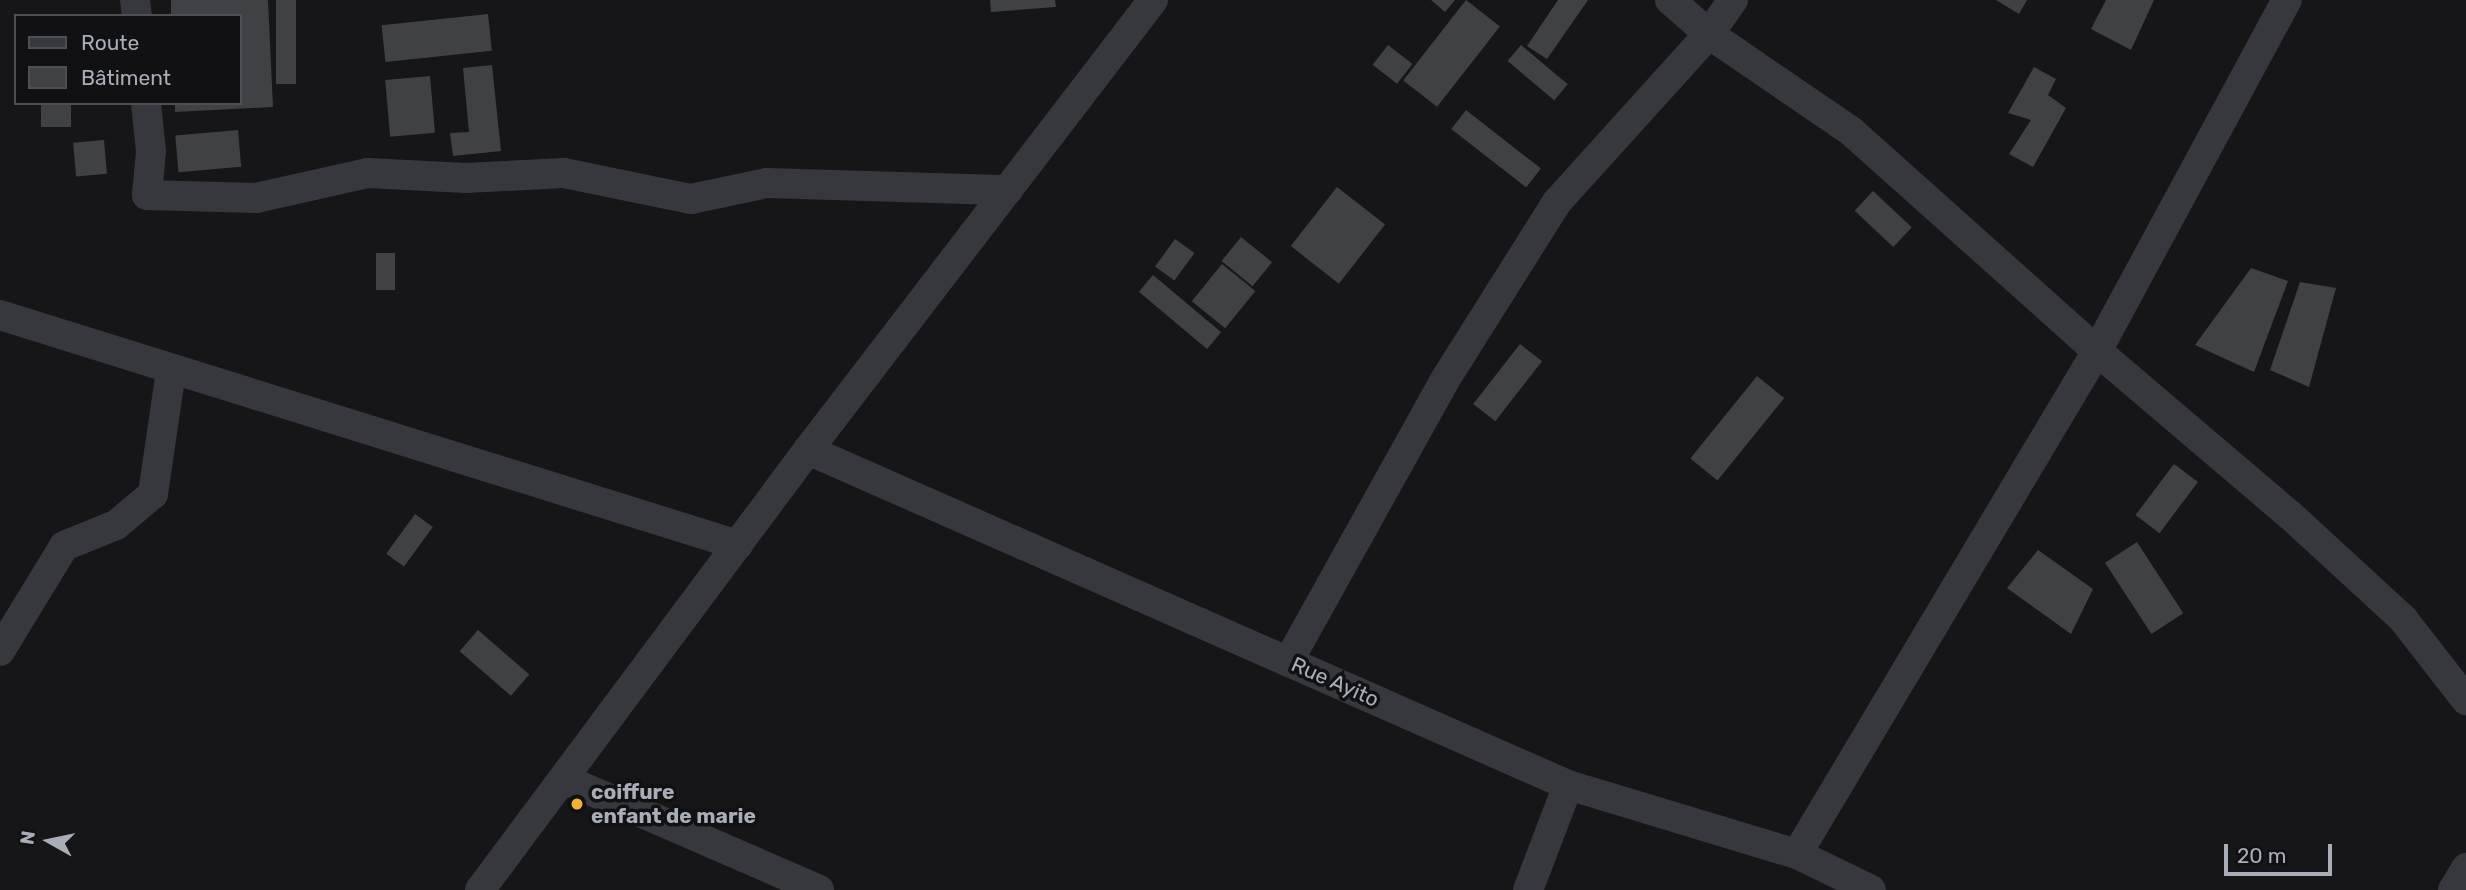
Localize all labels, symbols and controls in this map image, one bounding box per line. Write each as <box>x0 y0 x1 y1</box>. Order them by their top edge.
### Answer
legend <box>14 14 242 105</box>
text: Route <box>81 30 139 55</box>
text: Bâtiment <box>81 65 171 90</box>
street label: Rue Ayito <box>1287 651 1383 713</box>
place label: coiffure enfant de marie <box>591 779 756 829</box>
marker: coiffure enfant de marie <box>569 796 585 812</box>
north arrow <box>14 806 84 876</box>
text: N <box>15 829 40 846</box>
scale bar <box>2228 830 2336 874</box>
text: 20 m <box>2237 843 2286 868</box>

